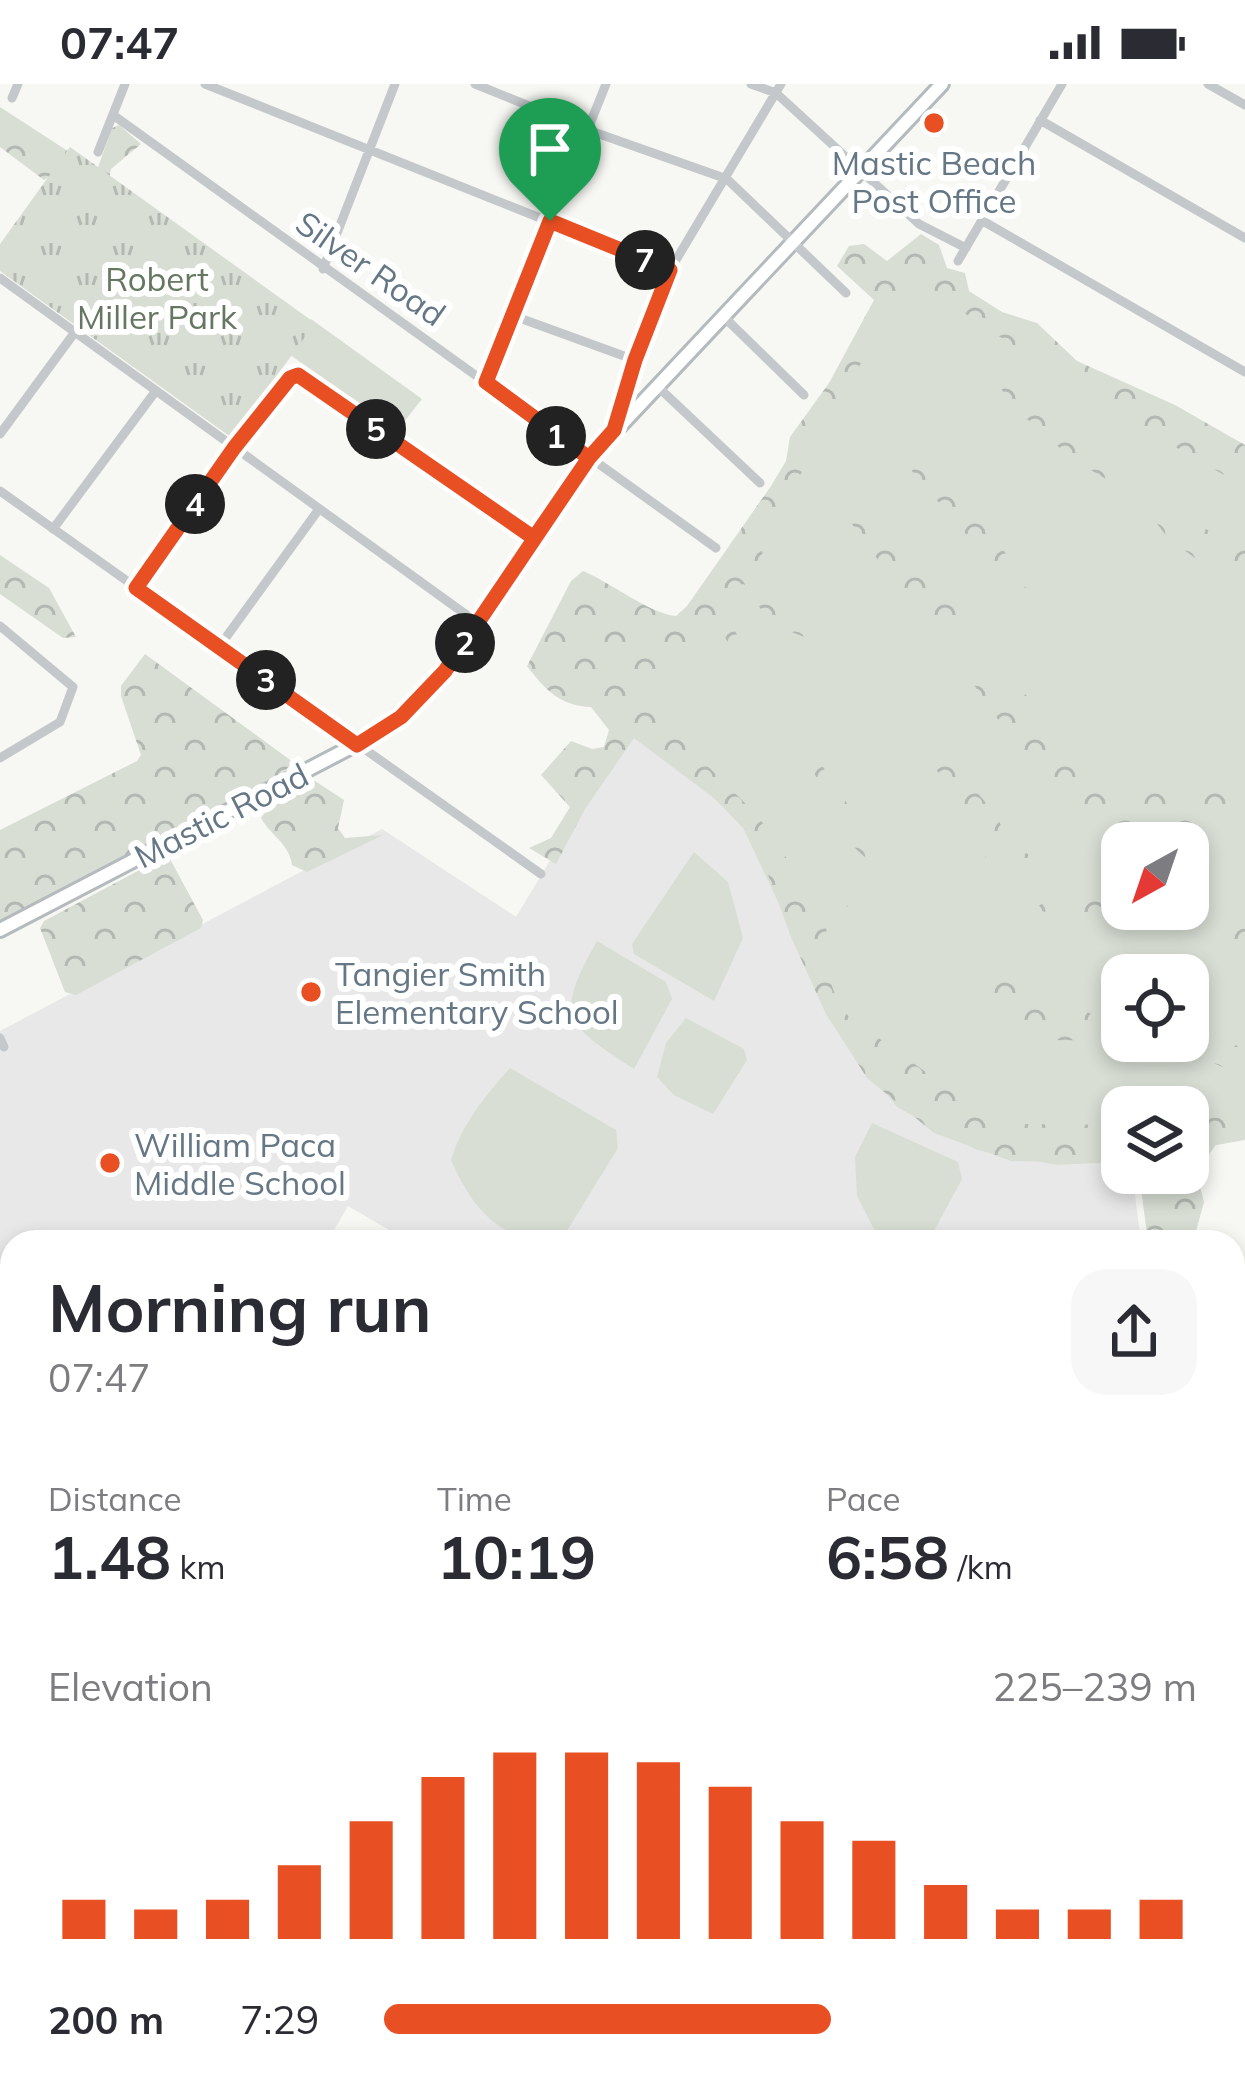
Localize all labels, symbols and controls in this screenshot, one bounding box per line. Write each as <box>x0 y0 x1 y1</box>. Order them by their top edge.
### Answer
text: 07:47 <box>60 14 179 70</box>
pin <box>499 98 601 221</box>
marker: Mastic Beach Post Office <box>921 110 947 136</box>
icon: arrive <box>517 116 583 182</box>
place label: Mastic Beach Post Office <box>832 142 1036 221</box>
street label: Silver Road <box>288 202 454 334</box>
pin: 7 <box>615 230 675 290</box>
text: 7 <box>635 239 655 280</box>
park label: Robert Miller Park <box>77 258 238 337</box>
pin: 5 <box>346 399 406 459</box>
pin: 1 <box>526 406 586 466</box>
text: 5 <box>366 408 386 449</box>
text: 1 <box>546 415 566 456</box>
pin: 4 <box>165 474 225 534</box>
text: 4 <box>185 483 205 524</box>
pin: 2 <box>435 613 495 673</box>
text: 2 <box>455 622 475 663</box>
pin: 3 <box>236 650 296 710</box>
text: 3 <box>256 659 276 700</box>
street label: Mastic Road <box>127 754 315 876</box>
north arrow <box>1101 822 1209 930</box>
map controls <box>1101 822 1209 1194</box>
place label: Tangier Smith Elementary School <box>335 953 619 1032</box>
button: locate <box>1101 954 1209 1062</box>
marker: Tangier Smith Elementary School <box>298 979 324 1005</box>
button: layers <box>1101 1086 1209 1194</box>
place label: William Paca Middle School <box>134 1124 346 1203</box>
marker: William Paca Middle School <box>97 1150 123 1176</box>
text: Morning run <box>48 1266 431 1349</box>
button: share <box>1071 1269 1197 1395</box>
text: 07:47 <box>48 1353 151 1402</box>
text: Distance <box>48 1478 181 1519</box>
text: Time <box>437 1478 512 1519</box>
text: Pace <box>826 1478 900 1519</box>
text: 1.48 <box>48 1519 171 1594</box>
text: 10:19 <box>437 1519 596 1594</box>
text: 6:58 <box>826 1519 949 1594</box>
text: km <box>171 1546 225 1587</box>
text: /km <box>949 1546 1013 1587</box>
text: Elevation <box>48 1662 213 1711</box>
text: 225–239 m <box>992 1662 1197 1711</box>
text: 200 m <box>48 1995 164 2044</box>
text: 7:29 <box>240 1995 319 2044</box>

